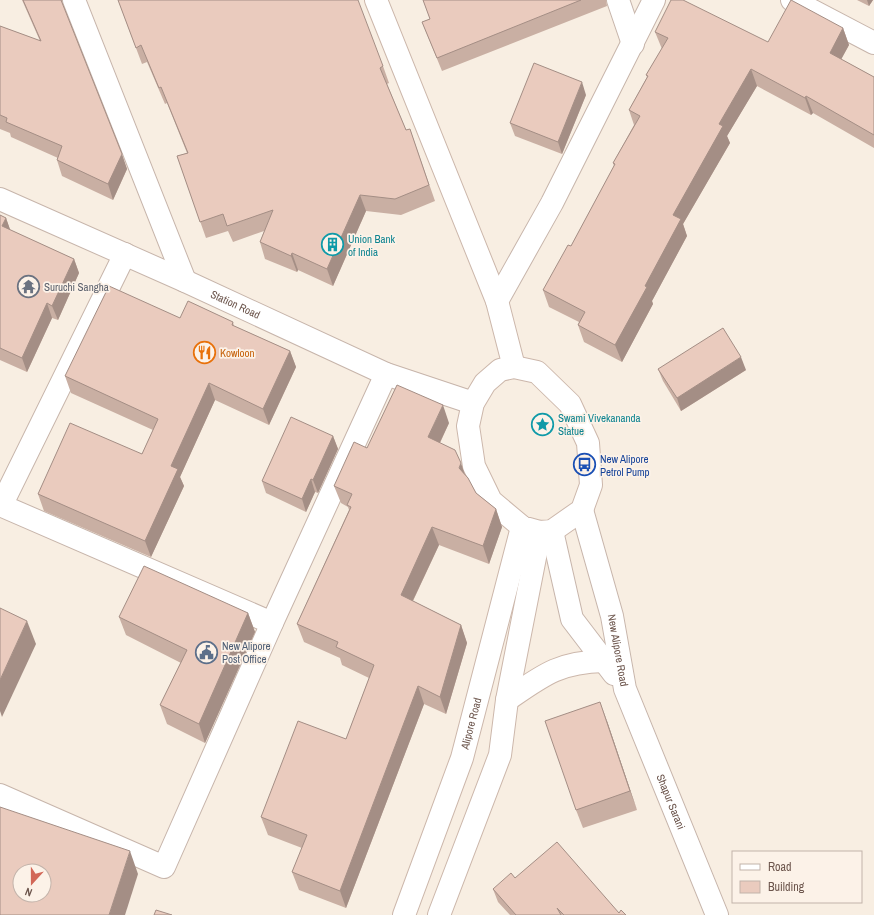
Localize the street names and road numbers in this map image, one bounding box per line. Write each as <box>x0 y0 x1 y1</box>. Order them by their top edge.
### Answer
street label: Station Road <box>209 287 262 322</box>
street label: New Alipore Road <box>605 613 631 687</box>
street label: Alipore Road <box>457 696 484 752</box>
street label: Shapur Sarani <box>653 772 688 831</box>

